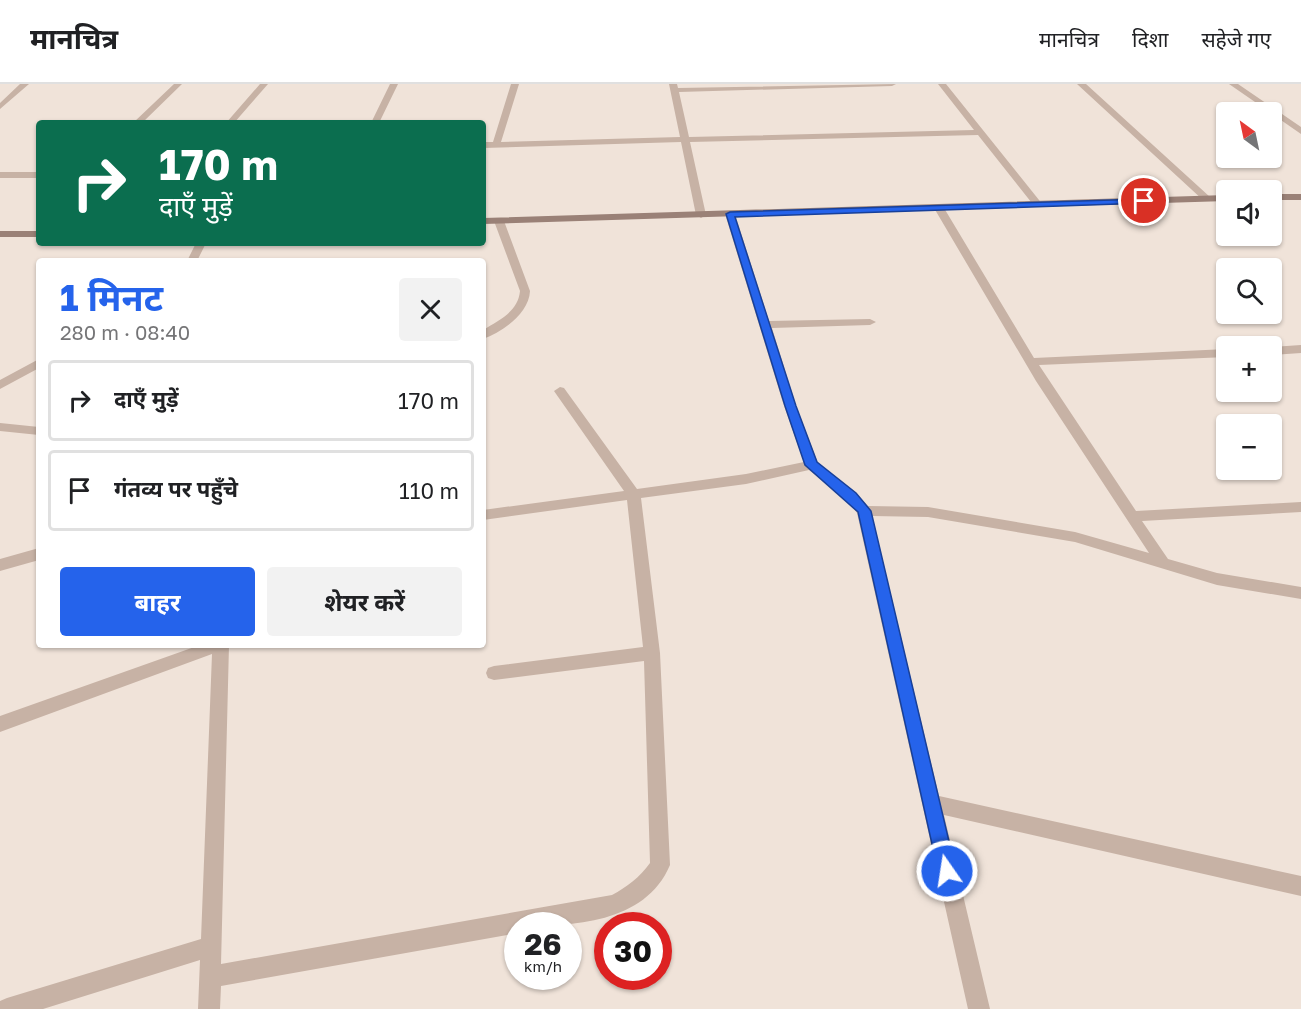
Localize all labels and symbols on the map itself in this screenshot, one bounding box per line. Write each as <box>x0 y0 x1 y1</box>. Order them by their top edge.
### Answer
north arrow <box>1216 102 1282 168</box>
pin <box>1118 175 1169 226</box>
position arrow <box>915 839 979 903</box>
speed limit sign: 30 <box>594 912 672 990</box>

